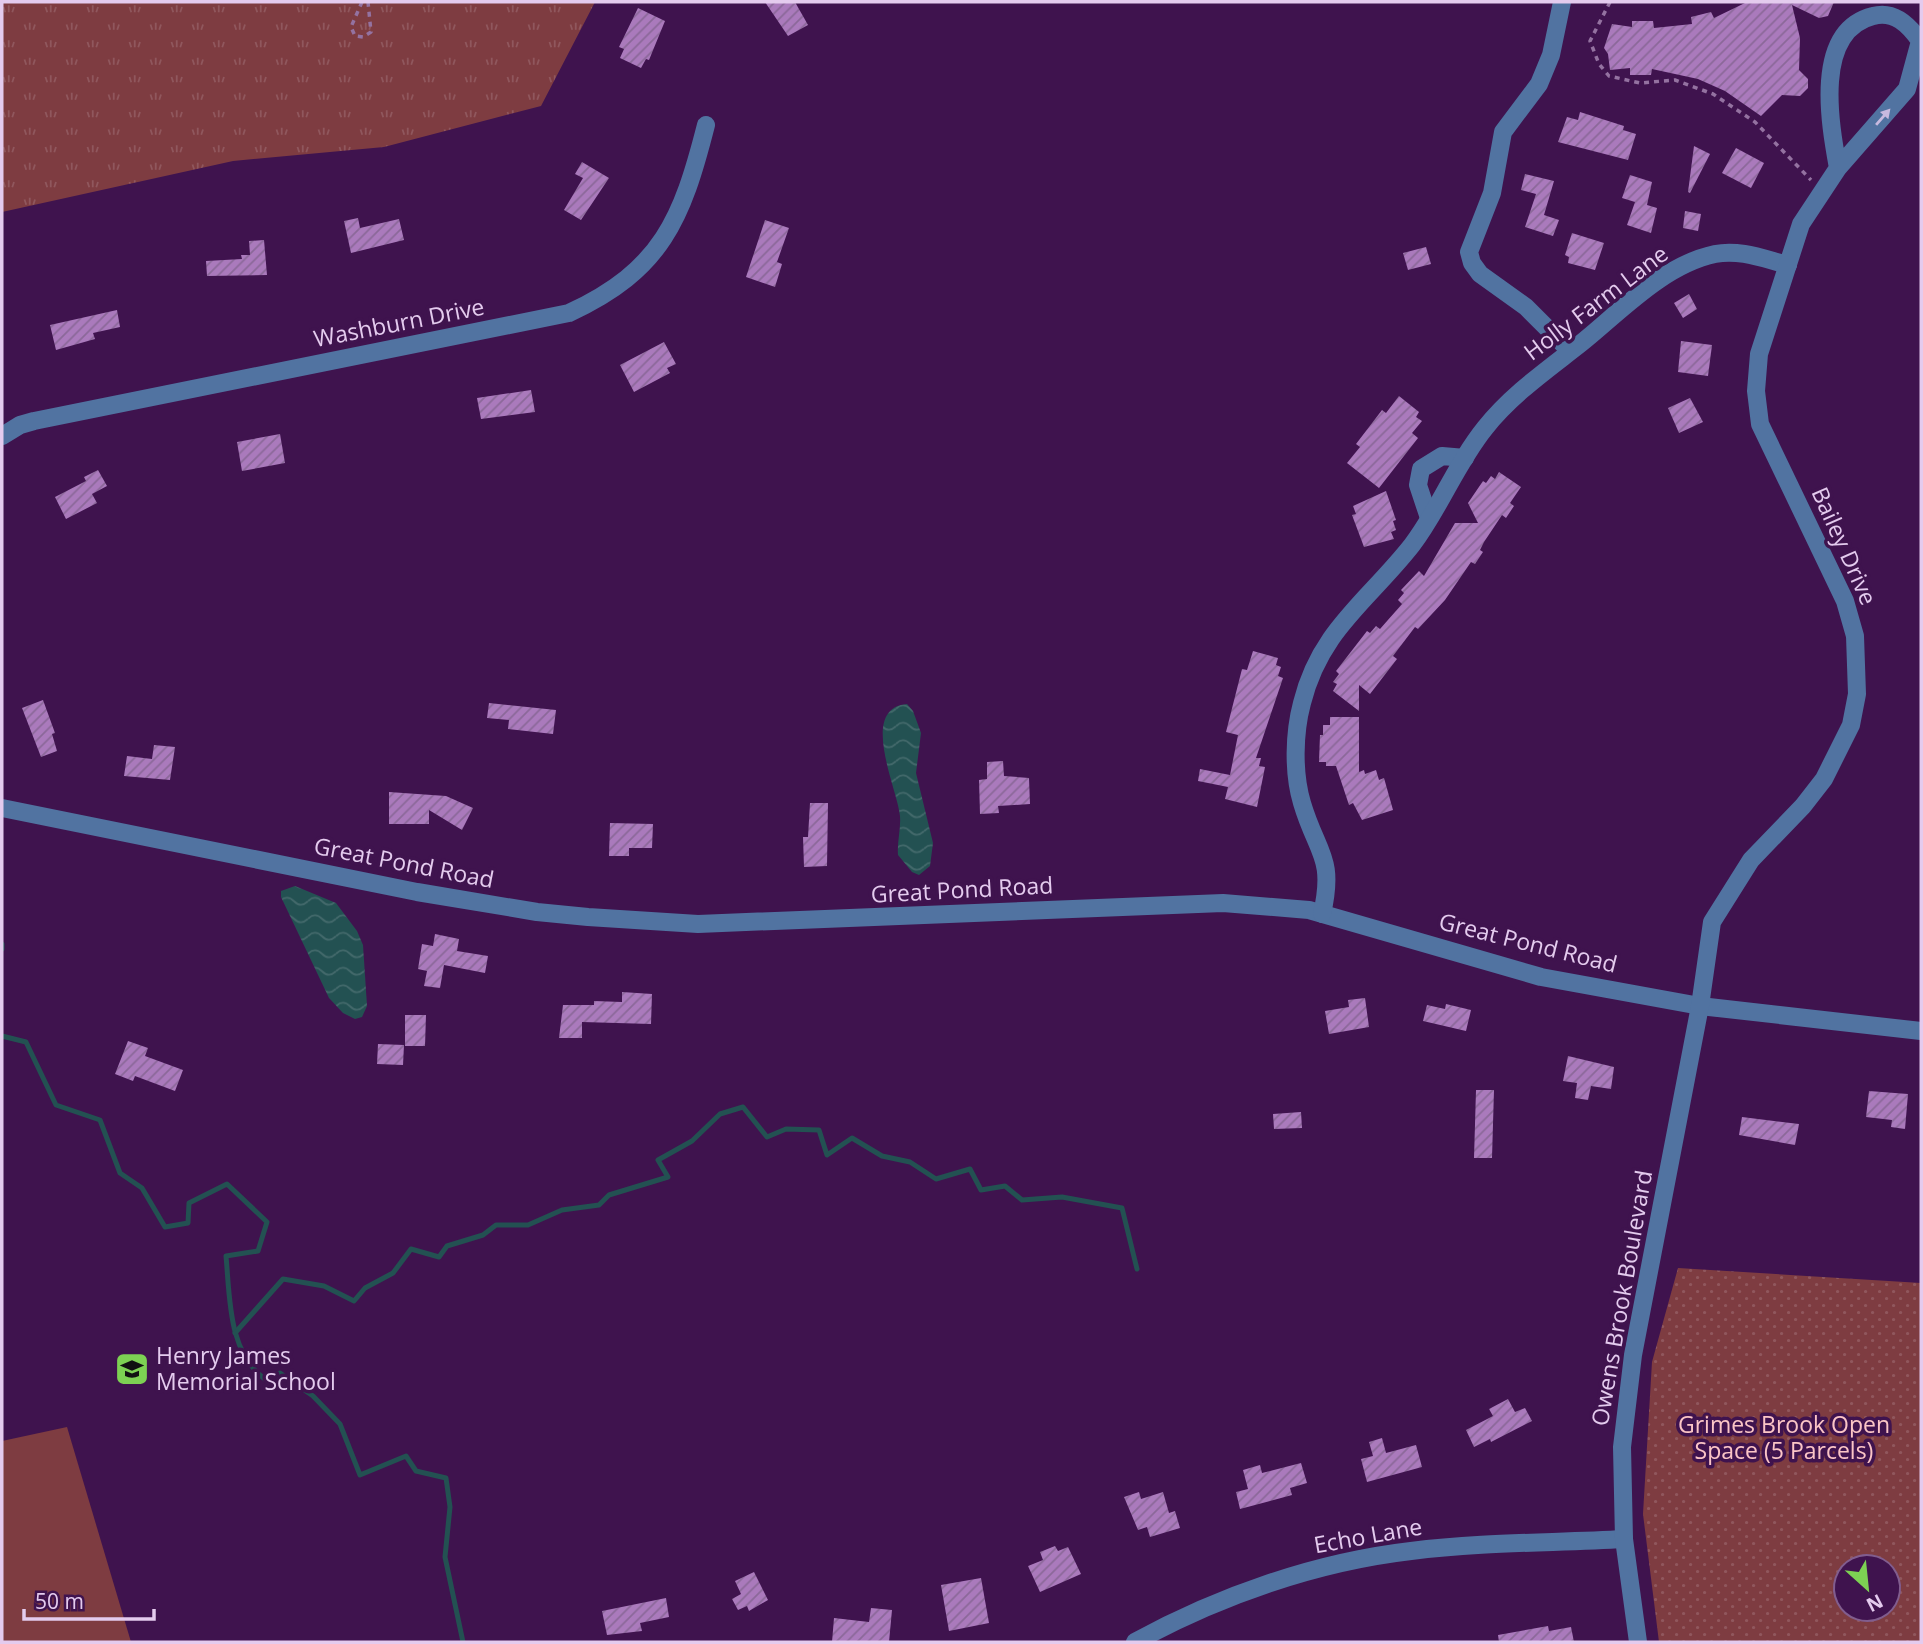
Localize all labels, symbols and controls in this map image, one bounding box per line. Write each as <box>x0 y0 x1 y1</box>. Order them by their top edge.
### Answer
one-way arrow <box>1875 108 1890 125</box>
street label: Holly Farm Lane <box>1517 237 1674 367</box>
street label: Washburn Drive <box>311 290 487 354</box>
street label: Bailey Drive <box>1805 482 1885 610</box>
street label: Great Pond Road <box>311 829 497 895</box>
street label: Great Pond Road <box>870 868 1054 910</box>
street label: Great Pond Road <box>1436 904 1621 980</box>
street label: Owens Brook Boulevard <box>1583 1168 1659 1428</box>
place label: Henry James Memorial School <box>156 1339 336 1397</box>
school or university icon: Henry James Memorial School <box>113 1350 151 1388</box>
park label: Grimes Brook Open Space (5 Parcels) <box>1678 1408 1890 1466</box>
street label: Echo Lane <box>1311 1510 1425 1560</box>
north arrow <box>1832 1553 1902 1623</box>
scale bar <box>24 1578 154 1622</box>
text: 50 m <box>35 1587 84 1615</box>
text: N <box>1862 1588 1888 1618</box>

